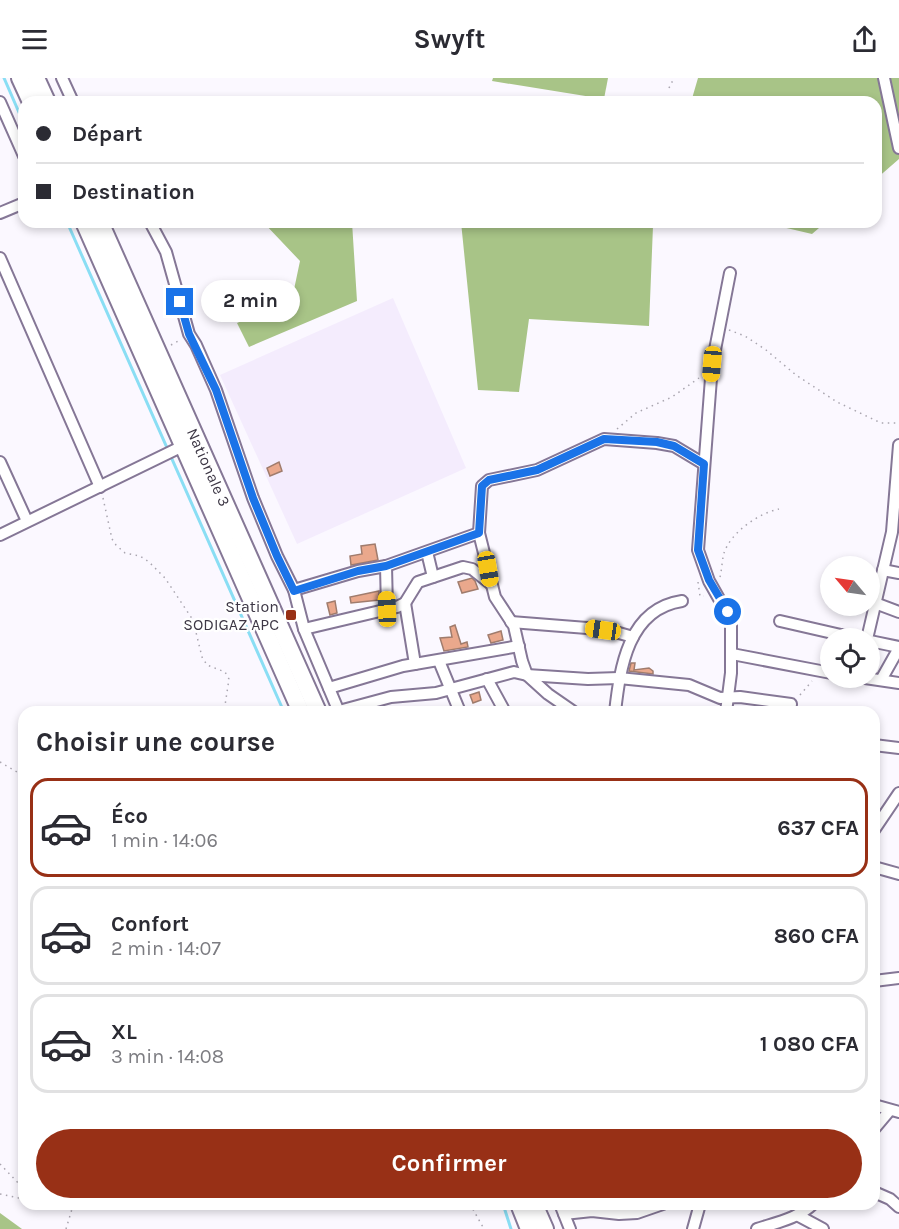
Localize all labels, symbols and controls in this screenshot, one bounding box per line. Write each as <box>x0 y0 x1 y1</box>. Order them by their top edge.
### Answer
icon: menu <box>18 23 51 56</box>
text: Swyft <box>414 23 485 55</box>
icon: share <box>848 23 881 56</box>
text: Départ <box>72 121 142 147</box>
text: Destination <box>72 179 195 205</box>
callout: 2 min <box>201 281 300 323</box>
route end <box>166 288 193 315</box>
text: 2 min <box>223 289 278 312</box>
car <box>701 345 723 383</box>
street label: Nationale 3 <box>183 425 234 509</box>
car <box>476 550 500 588</box>
north arrow <box>820 556 880 616</box>
map controls <box>820 556 880 688</box>
car <box>377 591 397 627</box>
place label: Station SODIGAZ APC <box>183 597 279 634</box>
route start <box>714 598 741 625</box>
marker: Station SODIGAZ APC <box>284 608 298 622</box>
car <box>584 619 622 641</box>
button: locate <box>820 628 880 688</box>
text: Choisir une course <box>36 726 275 758</box>
icon: car <box>39 801 93 855</box>
text: Éco <box>111 803 148 829</box>
text: 637 CFA <box>777 815 859 841</box>
text: 1 min · 14:06 <box>111 829 218 852</box>
icon: car <box>39 909 93 963</box>
text: Confort <box>111 911 189 937</box>
text: 860 CFA <box>774 923 859 949</box>
text: 2 min · 14:07 <box>111 937 221 960</box>
icon: car <box>39 1017 93 1071</box>
text: XL <box>111 1019 137 1045</box>
text: 1 080 CFA <box>760 1031 859 1057</box>
text: 3 min · 14:08 <box>111 1045 224 1068</box>
button: Confirmer <box>36 1129 862 1198</box>

